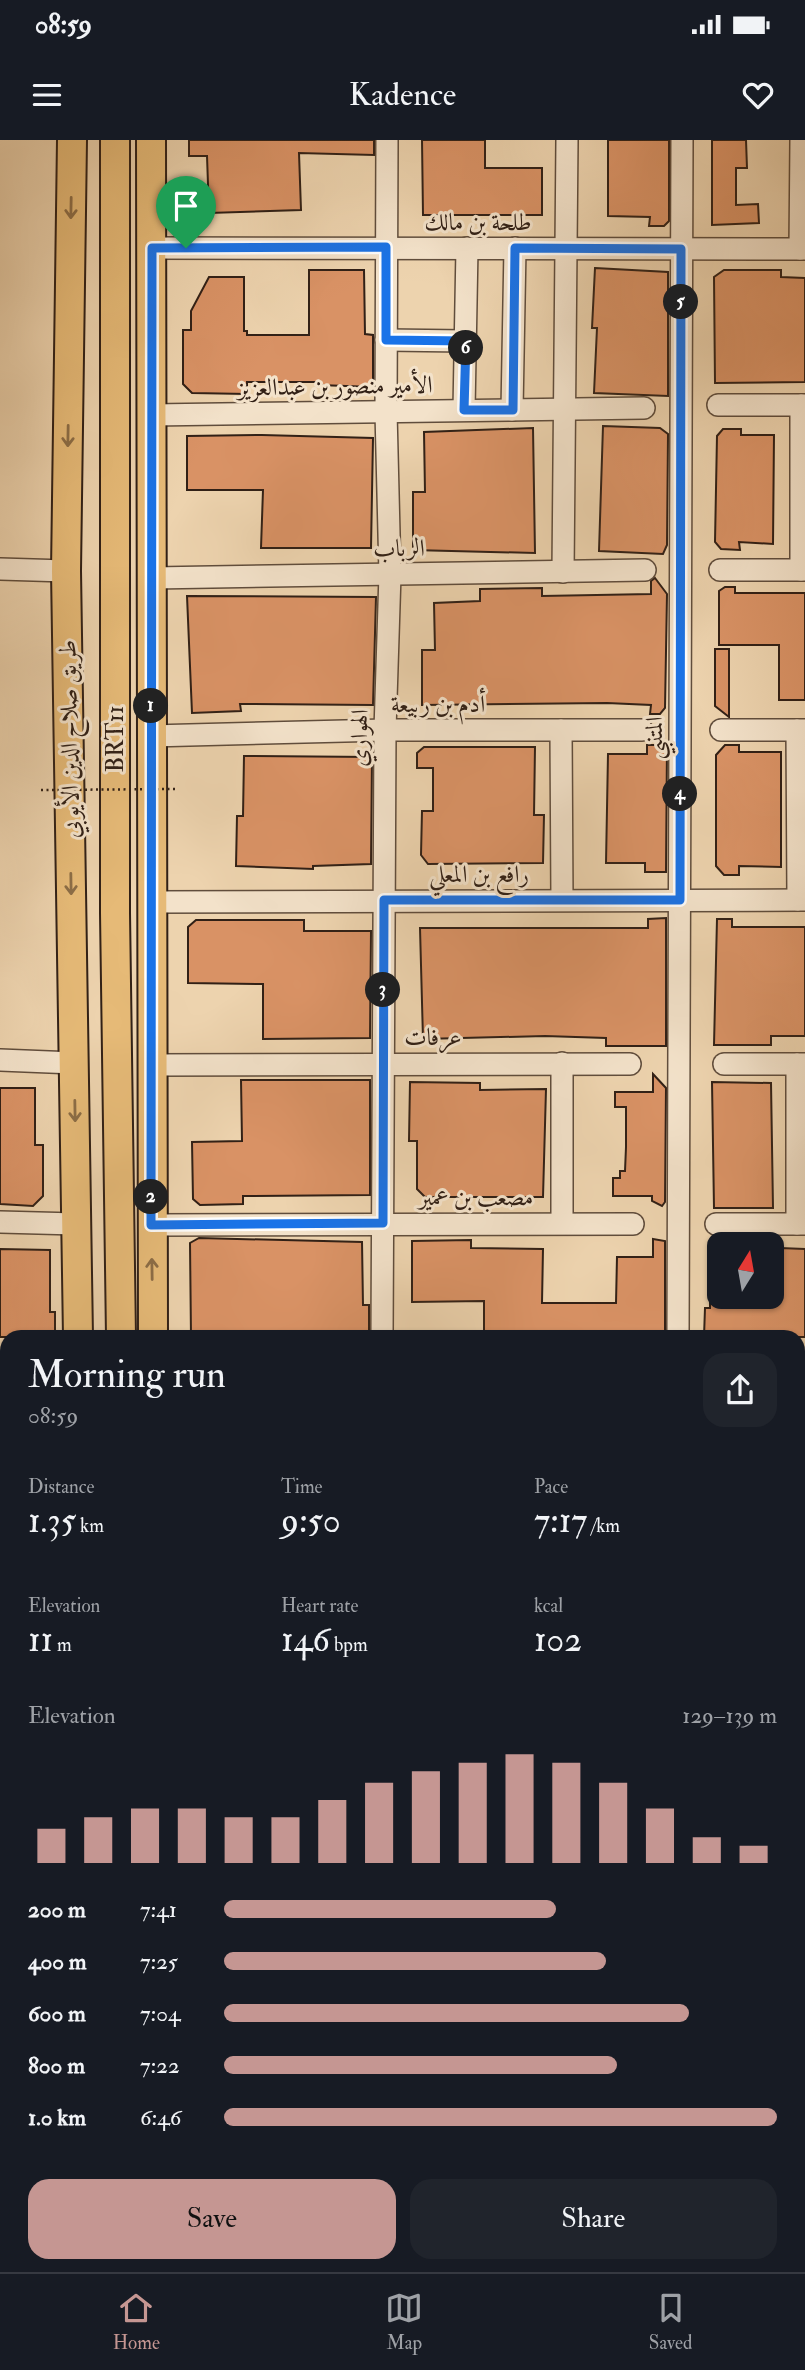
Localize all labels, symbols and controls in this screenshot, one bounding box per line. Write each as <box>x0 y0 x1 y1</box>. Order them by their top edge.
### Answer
text: 08:59 <box>35 9 92 41</box>
text: Kadence <box>349 75 456 115</box>
icon: menu <box>28 76 66 114</box>
icon: heart <box>739 76 777 114</box>
pin <box>156 176 216 248</box>
icon: arrive <box>167 187 205 225</box>
one-way arrow <box>64 196 78 219</box>
street label: طلحة بن مالك <box>424 207 532 238</box>
pin: 5 <box>664 284 698 320</box>
text: 5 <box>676 289 685 313</box>
pin: 6 <box>448 330 484 366</box>
text: 6 <box>461 335 470 359</box>
street label: الأمير منصور بن عبدالعزيز <box>234 368 433 404</box>
one-way arrow <box>61 424 74 447</box>
street label: الرباب <box>373 533 425 564</box>
street label: طريق صلاح الدين الأيوبي <box>51 639 92 839</box>
street label: أدم بن ربيعة <box>391 687 486 725</box>
pin: 1 <box>134 688 168 724</box>
text: 1 <box>147 693 154 717</box>
street label: BRT11 <box>100 705 131 773</box>
street label: الهواري <box>343 709 379 767</box>
street label: المتنبي <box>639 717 676 759</box>
pin: 4 <box>662 776 698 812</box>
text: 4 <box>674 781 685 805</box>
street label: رافع بن المعلي <box>429 859 529 897</box>
one-way arrow <box>64 872 78 895</box>
pin: 3 <box>366 972 400 1008</box>
text: 3 <box>379 977 386 1001</box>
street label: عرفات <box>404 1022 462 1054</box>
one-way arrow <box>68 1099 81 1122</box>
pin: 2 <box>134 1180 168 1214</box>
street label: مصعب بن عمير <box>416 1182 533 1213</box>
text: 2 <box>146 1184 155 1208</box>
north arrow <box>707 1232 784 1309</box>
map controls <box>707 1232 784 1309</box>
one-way arrow <box>145 1258 159 1281</box>
text: Morning run <box>28 1351 226 1399</box>
button: share <box>703 1353 777 1427</box>
text: 08:59 <box>28 1401 78 1430</box>
text: Distance <box>28 1475 94 1499</box>
text: Time <box>281 1475 323 1499</box>
text: Pace <box>534 1475 568 1499</box>
text: 1.35 <box>28 1499 76 1543</box>
text: 9:50 <box>281 1499 341 1543</box>
text: 7:17 <box>534 1499 587 1543</box>
text: km <box>76 1514 104 1538</box>
text: /km <box>587 1514 620 1538</box>
text: Elevation <box>28 1594 100 1618</box>
text: Heart rate <box>281 1594 358 1618</box>
text: kcal <box>534 1594 563 1618</box>
text: 11 <box>28 1618 53 1662</box>
text: 146 <box>281 1618 330 1662</box>
text: 102 <box>534 1618 582 1662</box>
text: m <box>53 1633 72 1657</box>
text: bpm <box>330 1633 368 1657</box>
text: Elevation <box>28 1701 116 1730</box>
text: 129–139 m <box>682 1701 777 1730</box>
text: 200 m <box>28 1895 86 1924</box>
text: 7:41 <box>140 1895 177 1924</box>
text: 400 m <box>28 1947 87 1976</box>
text: 7:25 <box>140 1947 178 1976</box>
text: 600 m <box>28 1999 86 2028</box>
text: 7:04 <box>140 1999 180 2028</box>
text: 800 m <box>28 2051 85 2080</box>
text: 7:22 <box>140 2051 180 2080</box>
text: 1.0 km <box>28 2103 86 2132</box>
text: 6:46 <box>140 2103 181 2132</box>
button: Save <box>28 2179 396 2259</box>
button: Share <box>410 2179 777 2259</box>
tab: Home <box>113 2289 160 2355</box>
tab: Map <box>385 2289 423 2355</box>
tab: Saved <box>649 2289 692 2355</box>

